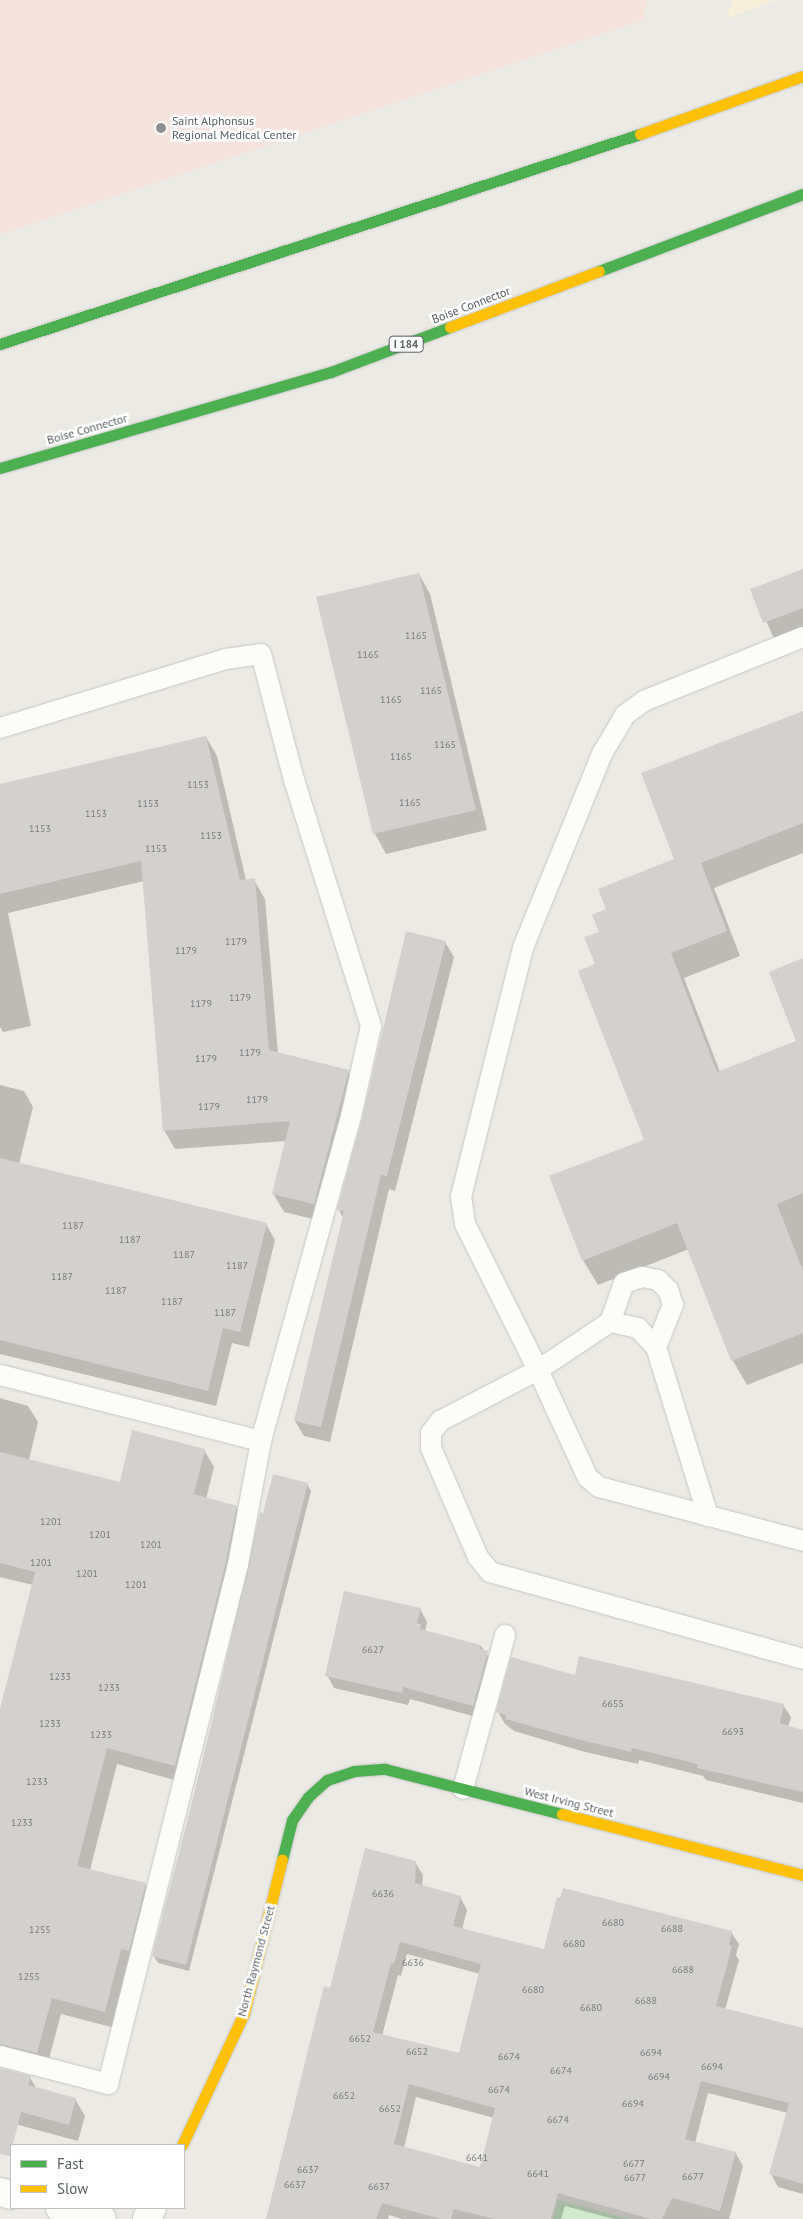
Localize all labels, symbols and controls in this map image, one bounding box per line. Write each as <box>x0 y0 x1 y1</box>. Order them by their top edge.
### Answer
place label: Saint Alphonsus Regional Medical Center <box>172 114 296 142</box>
marker: Saint Alphonsus Regional Medical Center <box>154 121 168 135</box>
street label: Boise Connector <box>430 283 512 327</box>
road number: I 184 <box>388 336 424 352</box>
street label: Boise Connector <box>45 411 129 447</box>
house number: 1165 <box>405 630 427 642</box>
house number: 1165 <box>357 649 379 661</box>
house number: 1165 <box>420 685 442 697</box>
house number: 1165 <box>380 694 402 706</box>
house number: 1165 <box>434 739 456 751</box>
house number: 1165 <box>390 751 412 763</box>
house number: 1153 <box>187 779 209 791</box>
house number: 1165 <box>399 797 421 809</box>
house number: 1153 <box>137 798 159 810</box>
house number: 1153 <box>85 808 107 820</box>
house number: 1153 <box>29 823 51 835</box>
house number: 1153 <box>200 830 222 842</box>
house number: 1153 <box>145 843 167 855</box>
house number: 1179 <box>225 936 247 948</box>
house number: 1179 <box>175 945 197 957</box>
house number: 1179 <box>229 992 251 1004</box>
house number: 1179 <box>190 998 212 1010</box>
house number: 1179 <box>239 1047 261 1059</box>
house number: 1179 <box>195 1053 217 1065</box>
house number: 1179 <box>246 1094 268 1106</box>
house number: 1179 <box>198 1101 220 1113</box>
house number: 1187 <box>62 1220 84 1232</box>
house number: 1187 <box>119 1234 141 1246</box>
house number: 1187 <box>173 1249 195 1261</box>
house number: 1187 <box>226 1260 248 1272</box>
house number: 1187 <box>51 1271 73 1283</box>
house number: 1187 <box>105 1285 127 1297</box>
house number: 1187 <box>161 1296 183 1308</box>
house number: 1187 <box>214 1307 236 1319</box>
house number: 1201 <box>40 1516 62 1528</box>
house number: 1201 <box>89 1529 111 1541</box>
house number: 1201 <box>140 1539 162 1551</box>
house number: 1201 <box>30 1557 52 1569</box>
house number: 1201 <box>76 1568 98 1580</box>
house number: 1201 <box>125 1579 147 1591</box>
house number: 6627 <box>362 1644 384 1656</box>
house number: 1233 <box>49 1671 71 1683</box>
house number: 1233 <box>98 1682 120 1694</box>
house number: 6655 <box>602 1698 624 1710</box>
house number: 1233 <box>39 1718 61 1730</box>
house number: 6693 <box>722 1726 744 1738</box>
house number: 1233 <box>90 1729 112 1741</box>
house number: 1233 <box>26 1776 48 1788</box>
street label: West Irving Street <box>523 1784 615 1820</box>
house number: 1233 <box>11 1817 33 1829</box>
house number: 6636 <box>372 1888 394 1900</box>
street label: North Raymond Street <box>234 1904 278 2018</box>
house number: 6680 <box>602 1917 624 1929</box>
house number: 6688 <box>661 1923 683 1935</box>
house number: 1255 <box>29 1924 51 1936</box>
house number: 6680 <box>563 1938 585 1950</box>
house number: 6636 <box>402 1957 424 1969</box>
house number: 6688 <box>672 1964 694 1976</box>
house number: 1255 <box>18 1971 40 1983</box>
house number: 6680 <box>522 1984 544 1996</box>
house number: 6688 <box>635 1995 657 2007</box>
house number: 6680 <box>580 2002 602 2014</box>
house number: 6652 <box>349 2033 371 2045</box>
house number: 6652 <box>406 2046 428 2058</box>
house number: 6694 <box>640 2047 662 2059</box>
house number: 6674 <box>498 2051 520 2063</box>
house number: 6694 <box>701 2061 723 2073</box>
house number: 6674 <box>550 2065 572 2077</box>
house number: 6694 <box>648 2071 670 2083</box>
house number: 6674 <box>488 2084 510 2096</box>
house number: 6652 <box>333 2090 355 2102</box>
house number: 6694 <box>622 2098 644 2110</box>
house number: 6652 <box>379 2103 401 2115</box>
house number: 6674 <box>547 2114 569 2126</box>
legend <box>10 2144 185 2209</box>
house number: 6641 <box>466 2152 488 2164</box>
text: Fast <box>57 2154 84 2173</box>
house number: 6677 <box>623 2158 645 2170</box>
house number: 6637 <box>297 2164 319 2176</box>
house number: 6641 <box>527 2168 549 2180</box>
house number: 6677 <box>682 2171 704 2183</box>
house number: 6677 <box>624 2172 646 2184</box>
text: Slow <box>57 2179 88 2198</box>
house number: 6637 <box>284 2179 306 2191</box>
house number: 6637 <box>368 2181 390 2193</box>

